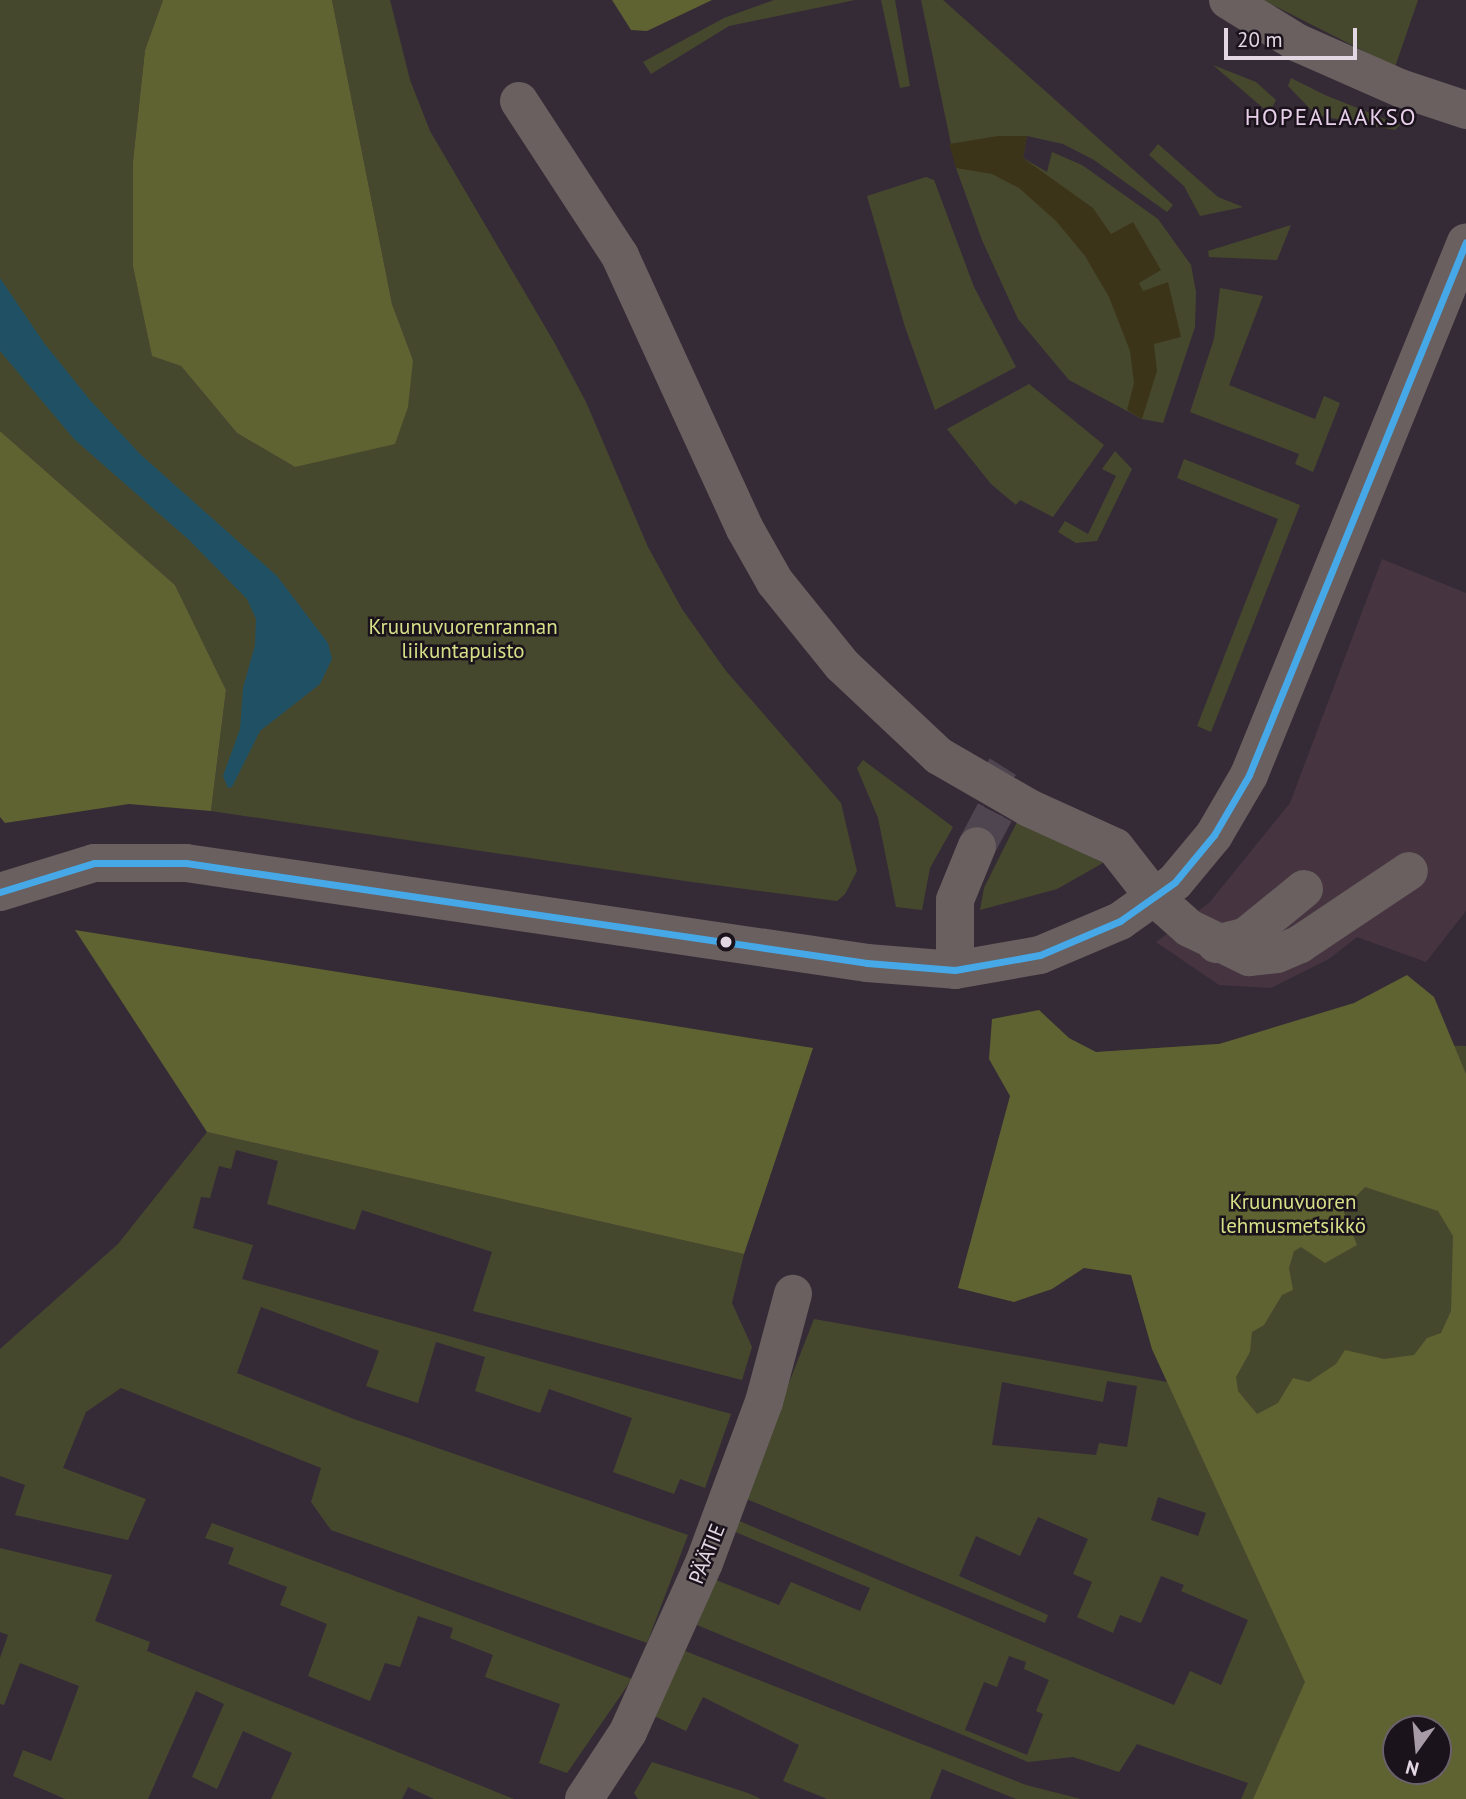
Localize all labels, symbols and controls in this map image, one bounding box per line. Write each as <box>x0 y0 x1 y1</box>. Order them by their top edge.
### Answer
scale bar <box>1228 14 1361 58</box>
text: 20 m <box>1237 26 1283 53</box>
district label: HOPEALAAKSO <box>1246 103 1416 131</box>
park label: Kruunuvuorenrannan liikuntapuisto <box>368 614 558 664</box>
unlabelled marker <box>719 935 733 949</box>
park label: Kruunuvuoren lehmusmetsikkö <box>1220 1189 1366 1239</box>
street label: PÄÄTIE <box>684 1520 730 1588</box>
north arrow <box>1382 1715 1452 1785</box>
text: N <box>1403 1755 1421 1782</box>

